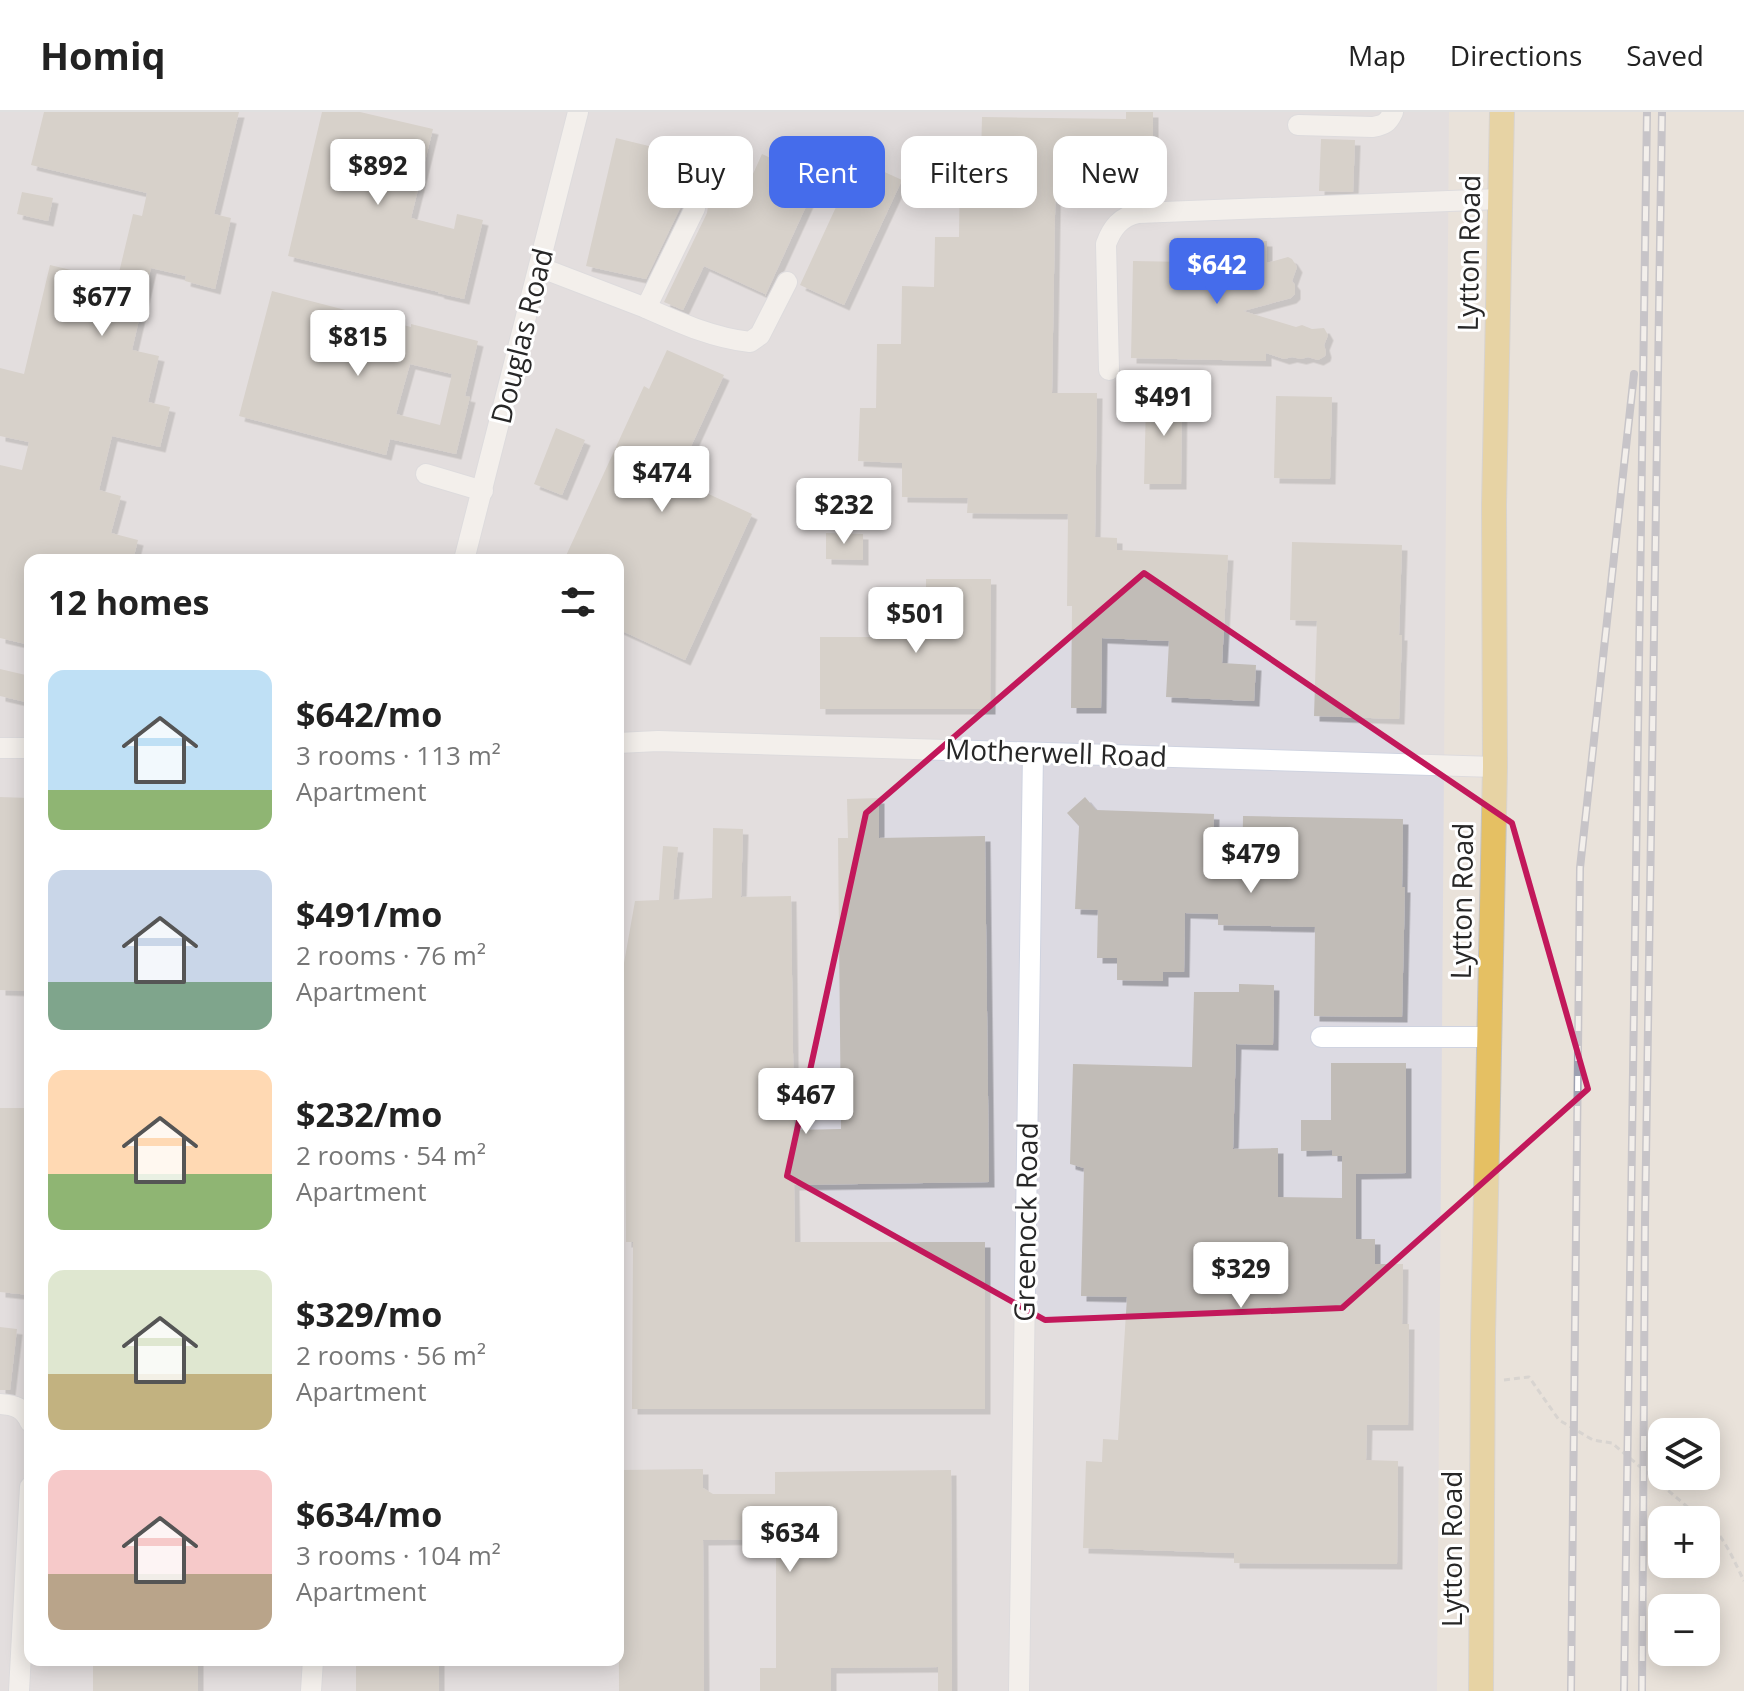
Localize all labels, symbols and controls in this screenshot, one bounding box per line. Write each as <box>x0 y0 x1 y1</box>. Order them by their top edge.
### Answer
text: Homiq <box>40 29 166 81</box>
text: Map <box>1348 36 1406 74</box>
text: Directions <box>1450 36 1582 74</box>
text: Saved <box>1626 36 1704 74</box>
chip: Buy <box>648 136 753 208</box>
chip: Rent <box>769 136 885 208</box>
chip: Filters <box>901 136 1037 208</box>
chip: New <box>1053 136 1167 208</box>
pin: $892 <box>331 139 425 207</box>
text: $892 <box>348 147 408 183</box>
street label: Lytton Road <box>1448 174 1488 332</box>
pin: $642 <box>1170 238 1264 306</box>
street label: Douglas Road <box>481 244 561 427</box>
text: $642 <box>1187 246 1247 282</box>
pin: $677 <box>55 270 149 338</box>
text: $677 <box>72 278 132 314</box>
pin: $815 <box>311 310 405 378</box>
text: $815 <box>328 318 388 354</box>
pin: $491 <box>1117 370 1211 438</box>
text: $491 <box>1134 378 1194 414</box>
pin: $474 <box>615 446 709 514</box>
text: $474 <box>632 454 692 490</box>
pin: $232 <box>797 478 891 546</box>
text: $232 <box>814 486 874 522</box>
text: 12 homes <box>48 579 209 625</box>
icon: filters <box>556 580 600 624</box>
pin: $501 <box>869 587 963 655</box>
text: $501 <box>886 595 946 631</box>
text: $642/mo <box>296 691 442 737</box>
icon: home <box>112 702 208 798</box>
street label: Motherwell Road <box>944 729 1168 775</box>
text: 3 rooms · 113 m² <box>296 737 501 773</box>
text: Apartment <box>296 773 427 809</box>
street label: Lytton Road <box>1441 822 1481 980</box>
pin: $479 <box>1204 827 1298 895</box>
text: $479 <box>1221 835 1281 871</box>
text: $491/mo <box>296 891 442 937</box>
icon: home <box>112 902 208 998</box>
text: 2 rooms · 76 m² <box>296 937 486 973</box>
text: Apartment <box>296 973 427 1009</box>
pin: $467 <box>759 1068 853 1136</box>
text: $467 <box>776 1076 836 1112</box>
text: $232/mo <box>296 1091 442 1137</box>
icon: home <box>112 1102 208 1198</box>
street label: Greenock Road <box>1004 1122 1046 1322</box>
text: 2 rooms · 54 m² <box>296 1137 486 1173</box>
text: Apartment <box>296 1173 427 1209</box>
pin: $329 <box>1194 1242 1288 1310</box>
text: $329 <box>1211 1250 1271 1286</box>
text: $329/mo <box>296 1291 442 1337</box>
icon: home <box>112 1302 208 1398</box>
text: 2 rooms · 56 m² <box>296 1337 486 1373</box>
text: Apartment <box>296 1373 427 1409</box>
map controls <box>1648 1418 1720 1666</box>
button: layers <box>1648 1418 1720 1490</box>
street label: Lytton Road <box>1432 1471 1470 1627</box>
text: $634/mo <box>296 1491 442 1537</box>
icon: home <box>112 1502 208 1598</box>
pin: $634 <box>743 1506 837 1574</box>
button: + <box>1648 1506 1720 1578</box>
text: $634 <box>760 1514 820 1550</box>
text: 3 rooms · 104 m² <box>296 1537 501 1573</box>
text: Apartment <box>296 1573 427 1609</box>
button: − <box>1648 1594 1720 1666</box>

